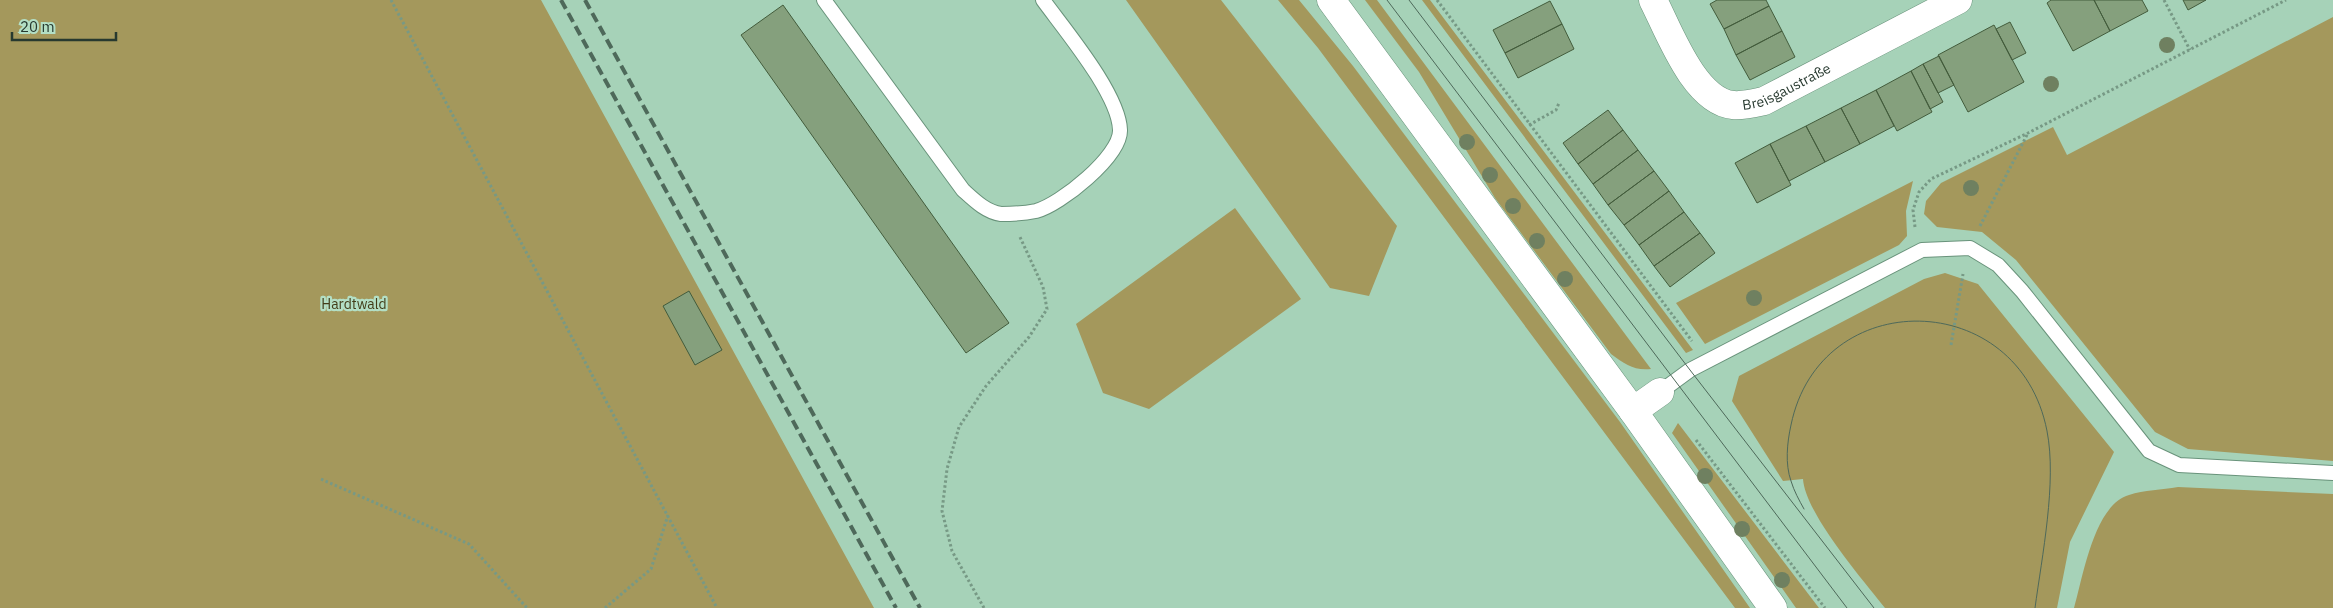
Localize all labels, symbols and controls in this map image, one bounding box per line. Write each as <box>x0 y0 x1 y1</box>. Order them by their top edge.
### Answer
scale bar <box>12 10 116 42</box>
text: 20 m <box>20 17 55 36</box>
street label: Breisgaustraße <box>1741 59 1834 114</box>
park label: Hardtwald <box>321 295 387 313</box>

